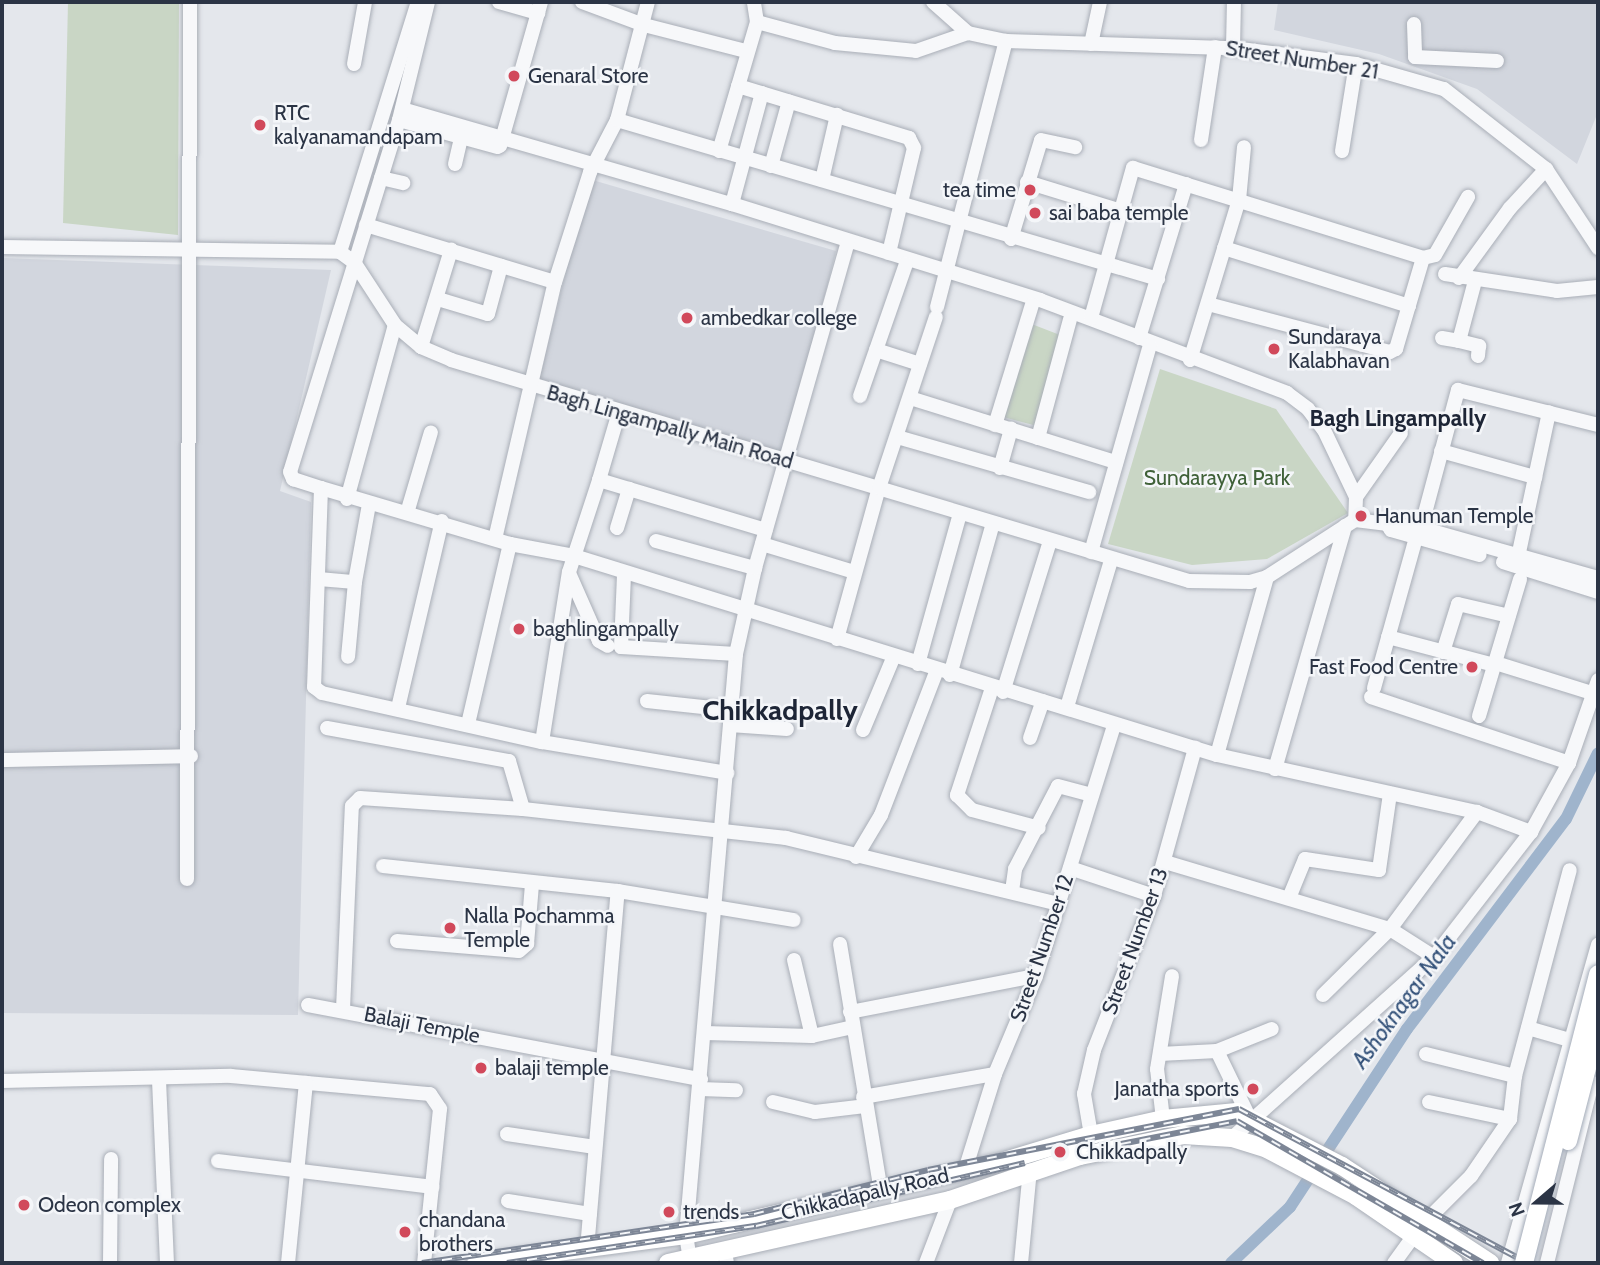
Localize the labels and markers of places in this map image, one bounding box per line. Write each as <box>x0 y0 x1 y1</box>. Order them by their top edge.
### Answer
place label: Genaral Store <box>528 63 648 89</box>
marker: Genaral Store <box>506 68 522 84</box>
place label: RTC kalyanamandapam <box>274 100 443 150</box>
marker: RTC kalyanamandapam <box>252 117 268 133</box>
place label: tea time <box>943 177 1016 203</box>
marker: tea time <box>1022 182 1038 198</box>
place label: sai baba temple <box>1049 200 1189 226</box>
marker: sai baba temple <box>1027 205 1043 221</box>
place label: ambedkar college <box>701 305 857 331</box>
marker: ambedkar college <box>679 310 695 326</box>
place label: Sundaraya Kalabhavan <box>1288 324 1390 374</box>
marker: Sundaraya Kalabhavan <box>1266 341 1282 357</box>
place label: Hanuman Temple <box>1375 503 1533 529</box>
marker: Hanuman Temple <box>1353 508 1369 524</box>
place label: baghlingampally <box>533 616 679 642</box>
marker: baghlingampally <box>511 621 527 637</box>
place label: Fast Food Centre <box>1309 654 1458 680</box>
marker: Fast Food Centre <box>1464 659 1480 675</box>
place label: Nalla Pochamma Temple <box>464 903 615 953</box>
marker: Nalla Pochamma Temple <box>442 920 458 936</box>
place label: balaji temple <box>495 1055 609 1081</box>
marker: balaji temple <box>473 1060 489 1076</box>
place label: Janatha sports <box>1115 1076 1239 1102</box>
marker: Janatha sports <box>1245 1081 1261 1097</box>
place label: Chikkadpally <box>1076 1139 1187 1165</box>
marker: Chikkadpally <box>1050 1142 1070 1162</box>
place label: Odeon complex <box>38 1192 181 1218</box>
marker: Odeon complex <box>16 1197 32 1213</box>
place label: trends <box>683 1199 739 1225</box>
marker: trends <box>661 1204 677 1220</box>
place label: chandana brothers <box>419 1207 505 1257</box>
marker: chandana brothers <box>397 1224 413 1240</box>

